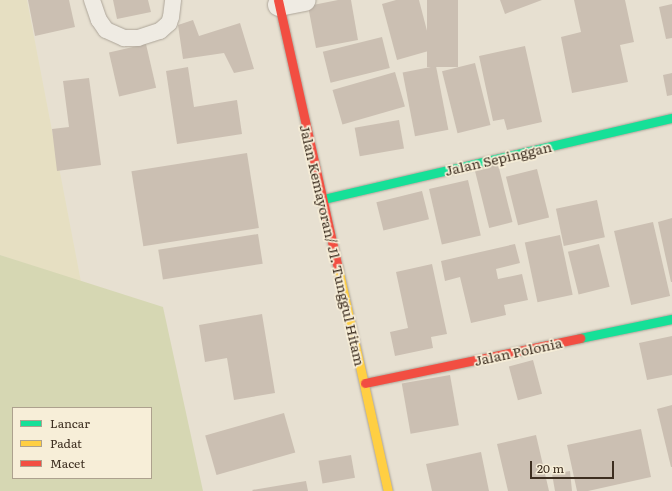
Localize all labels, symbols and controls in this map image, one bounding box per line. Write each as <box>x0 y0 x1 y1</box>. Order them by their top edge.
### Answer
street label: Jalan Kemayoran/ Jl. Tunggul Hitam <box>297 123 369 367</box>
street label: Jalan Sepinggan <box>443 138 553 178</box>
street label: Jalan Polonia <box>473 333 563 369</box>
legend <box>12 407 152 479</box>
text: Lancar <box>50 414 90 432</box>
text: Padat <box>50 434 82 452</box>
scale bar <box>532 453 616 479</box>
text: Macet <box>50 454 85 472</box>
text: 20 m <box>537 459 564 477</box>

